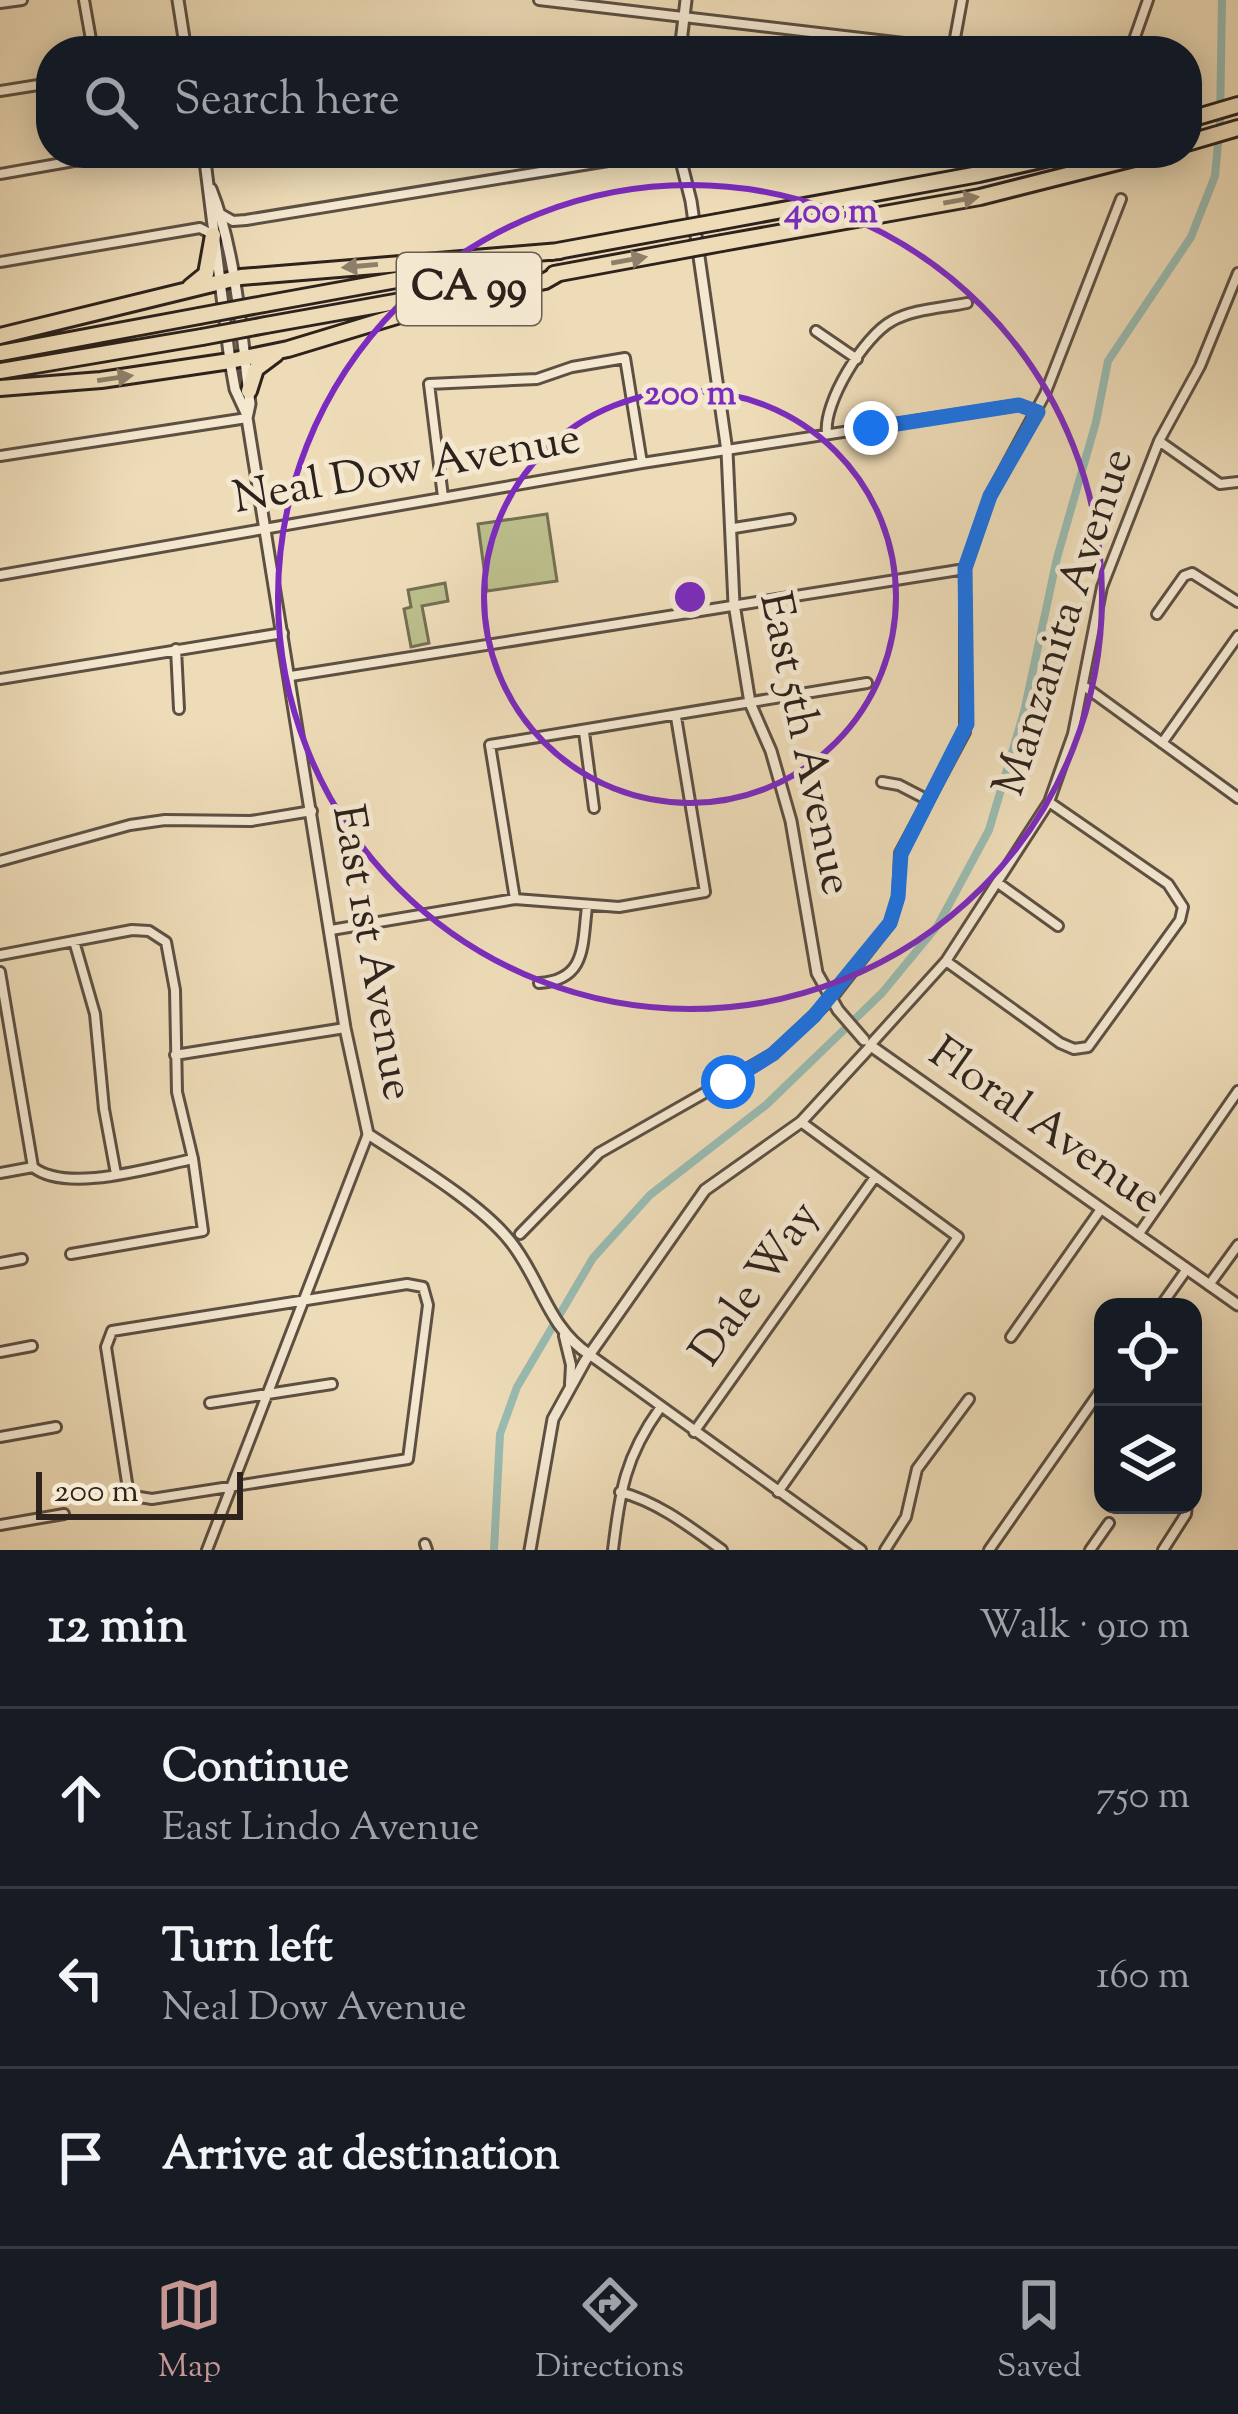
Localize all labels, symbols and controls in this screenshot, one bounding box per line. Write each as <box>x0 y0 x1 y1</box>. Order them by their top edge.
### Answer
search box <box>36 36 1202 168</box>
icon: search <box>78 69 144 135</box>
text: Search here <box>174 70 400 135</box>
text: 400 m <box>783 187 878 239</box>
one-way arrow <box>943 191 981 209</box>
one-way arrow <box>610 251 648 269</box>
road number: CA 99 <box>397 253 541 325</box>
one-way arrow <box>341 257 378 276</box>
one-way arrow <box>97 368 135 387</box>
text: 200 m <box>644 369 736 421</box>
route end <box>844 401 898 455</box>
street label: Neal Dow Avenue <box>228 408 586 534</box>
street label: Manzanita Avenue <box>979 441 1153 805</box>
centre of rings <box>669 576 711 618</box>
street label: East 5th Avenue <box>739 587 867 901</box>
street label: East 1st Avenue <box>312 800 428 1106</box>
street label: Floral Avenue <box>914 1023 1174 1233</box>
route start <box>701 1055 755 1109</box>
street label: Dale Way <box>676 1189 838 1381</box>
map controls <box>1094 1298 1202 1514</box>
button: locate <box>1094 1298 1202 1406</box>
button: layers <box>1094 1406 1202 1514</box>
scale bar <box>36 1466 243 1519</box>
text: 200 m <box>54 1469 139 1517</box>
text: 12 min <box>48 1592 187 1665</box>
text: Walk · 910 m <box>979 1600 1190 1656</box>
text: Continue <box>162 1737 349 1802</box>
icon: ahead <box>48 1765 114 1831</box>
text: 750 m <box>1096 1770 1190 1826</box>
text: East Lindo Avenue <box>162 1802 479 1858</box>
text: Turn left <box>162 1917 333 1982</box>
icon: left <box>48 1945 114 2011</box>
text: 160 m <box>1096 1950 1190 2006</box>
text: Neal Dow Avenue <box>162 1982 467 2038</box>
icon: arrive <box>48 2125 114 2191</box>
text: Arrive at destination <box>162 2125 560 2190</box>
tab: Map <box>156 2272 222 2392</box>
tab: Directions <box>535 2272 684 2392</box>
tab: Saved <box>997 2272 1082 2392</box>

